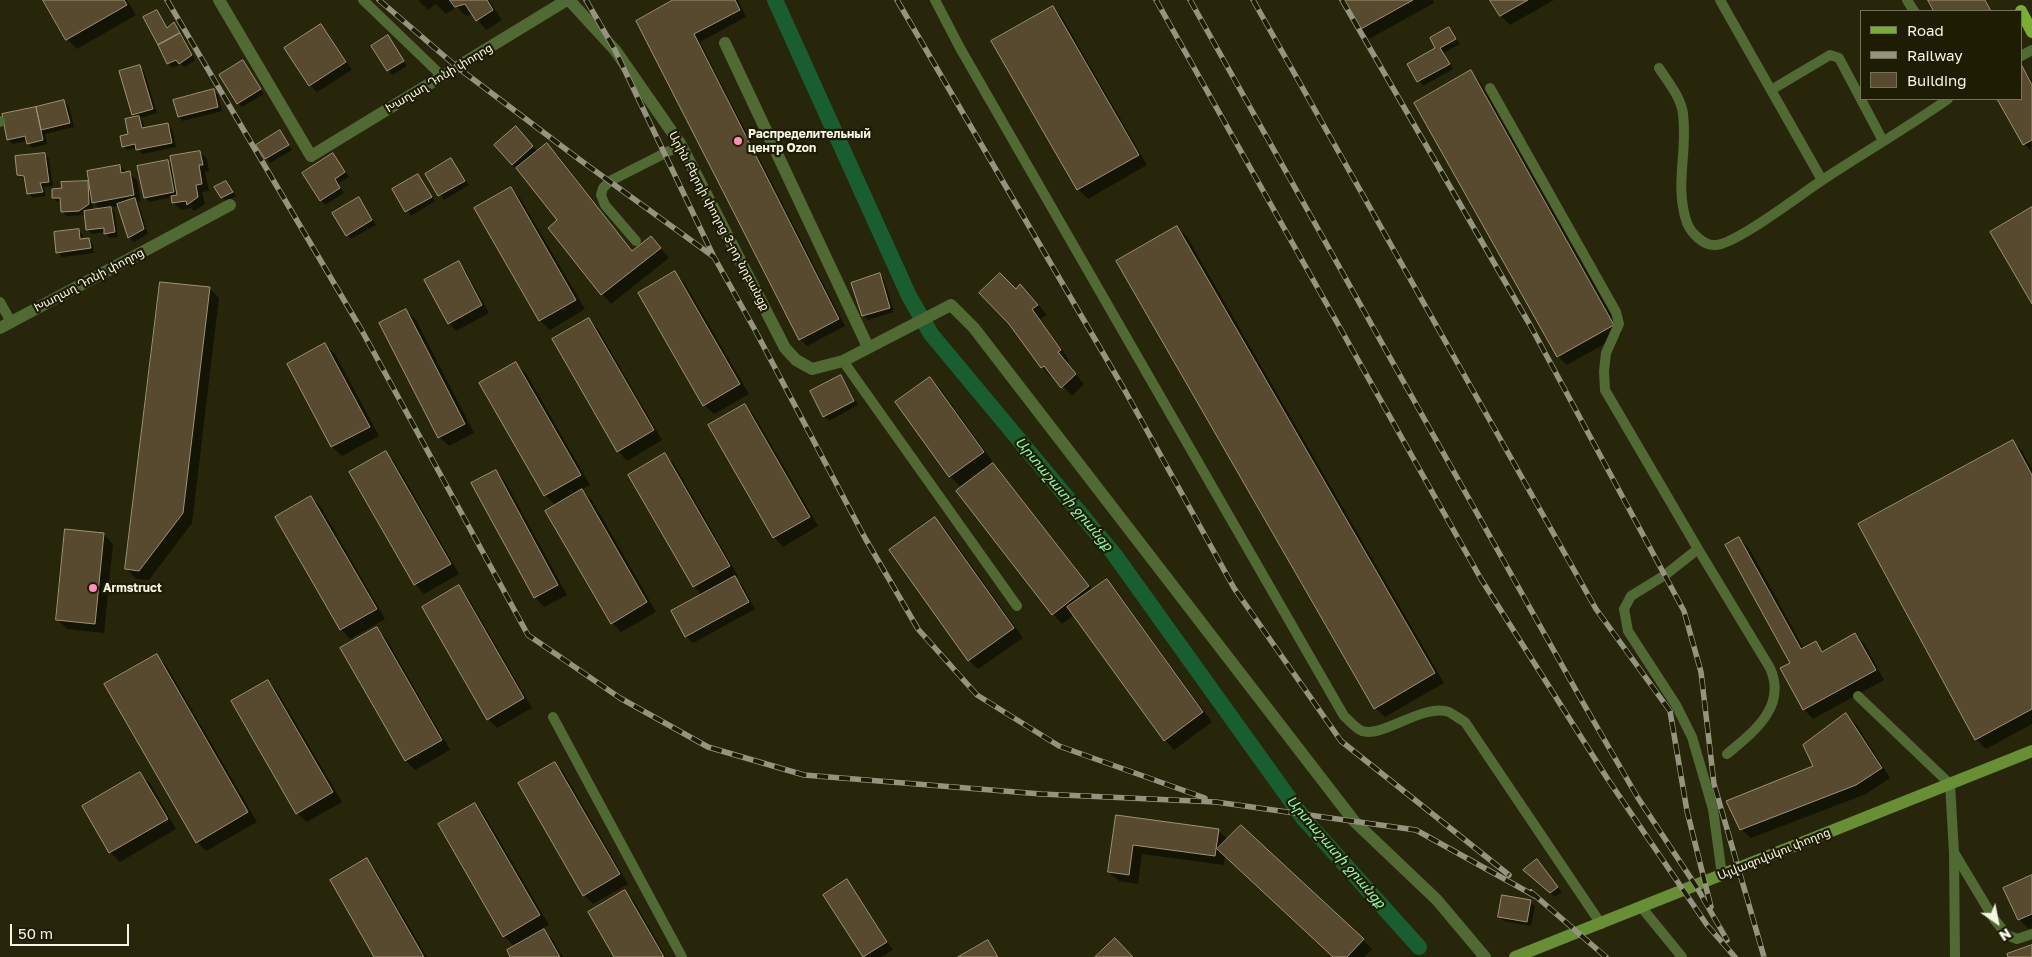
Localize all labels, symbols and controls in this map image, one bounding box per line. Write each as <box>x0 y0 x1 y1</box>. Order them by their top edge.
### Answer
legend <box>1860 10 2022 100</box>
text: Road <box>1907 21 1944 39</box>
street label: Խաղաղ Դոնի փողոց <box>383 40 495 116</box>
text: Railway <box>1907 46 1963 64</box>
text: Building <box>1907 71 1967 89</box>
place label: Распределительный центр Ozon <box>748 127 871 155</box>
street label: Արին Բերդի փողոց 3-րդ նրբանցք <box>665 129 773 313</box>
marker: Распределительный центр Ozon <box>732 135 744 147</box>
street label: Խաղաղ Դոնի փողոց <box>32 245 146 315</box>
water label: Արտաշատի ջրանցք <box>1012 434 1116 554</box>
place label: Armstruct <box>103 581 162 595</box>
marker: Armstruct <box>87 582 99 594</box>
water label: Արտաշատի ջրանցք <box>1283 792 1389 912</box>
street label: Այվազովսկու փողոց <box>1715 825 1833 883</box>
north arrow <box>1972 897 2022 947</box>
scale bar <box>12 914 131 946</box>
text: 50 m <box>18 924 53 942</box>
text: N <box>1996 925 2015 945</box>

